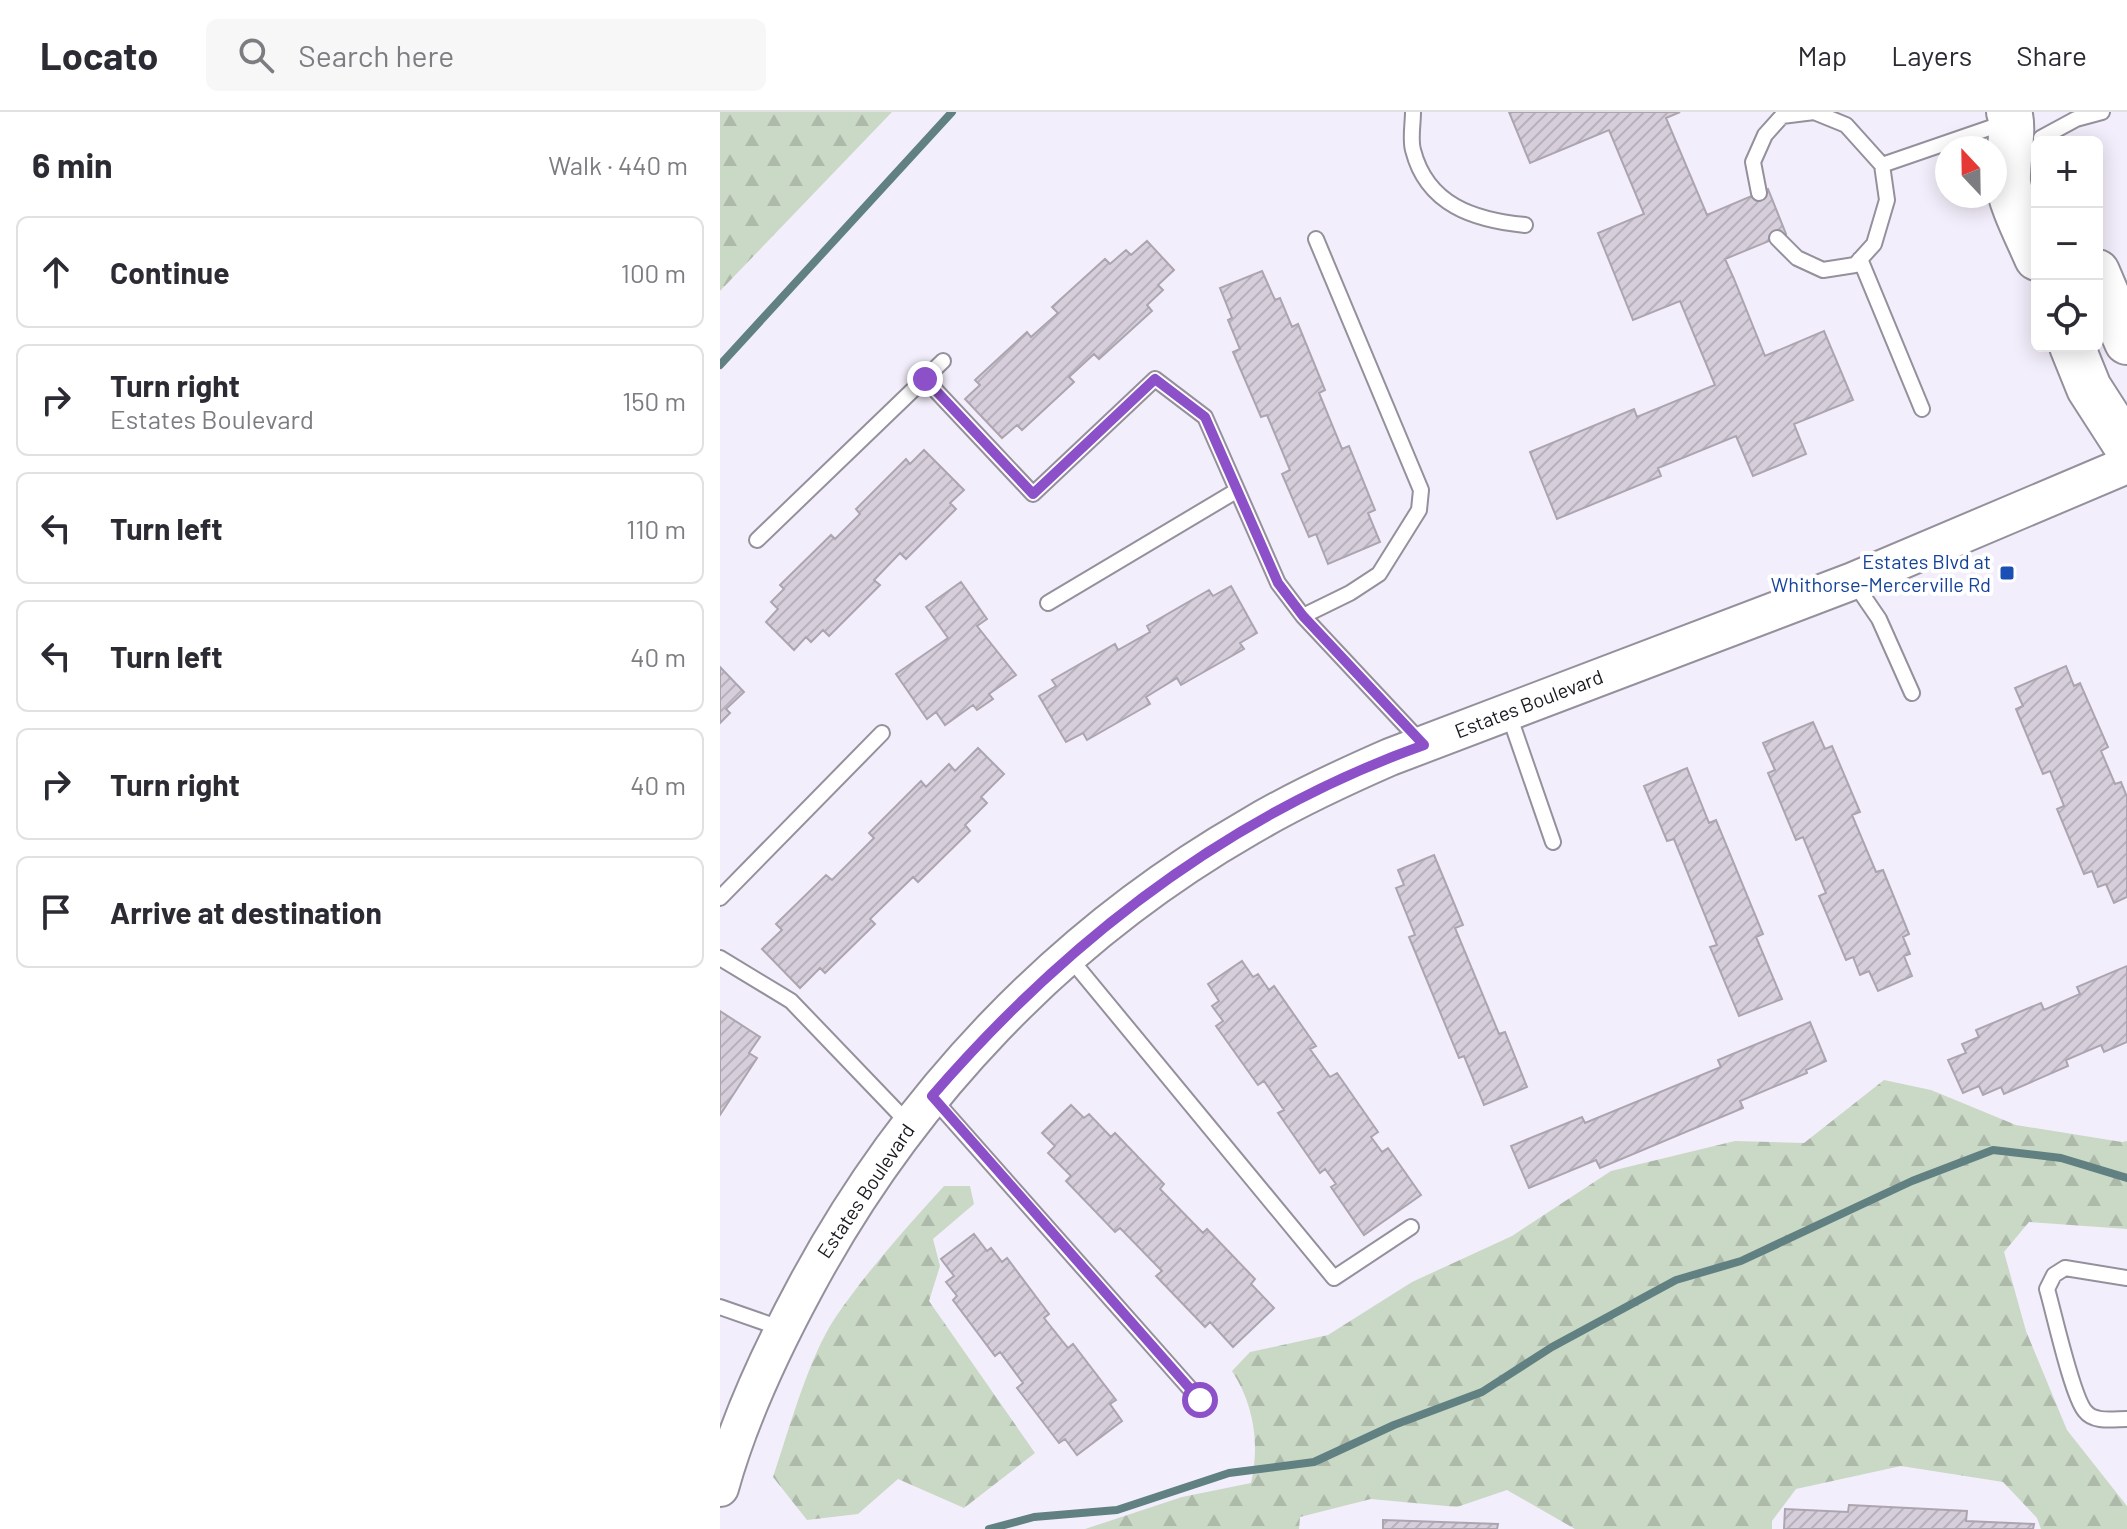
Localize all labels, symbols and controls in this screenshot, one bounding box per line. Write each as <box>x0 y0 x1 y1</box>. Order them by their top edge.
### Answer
search box <box>206 19 766 91</box>
text: Locato <box>40 32 158 78</box>
icon: search <box>234 33 278 77</box>
text: Search here <box>298 37 454 73</box>
text: Map <box>1797 38 1847 72</box>
text: Layers <box>1891 38 1972 72</box>
text: Share <box>2016 38 2087 72</box>
north arrow <box>1935 136 2007 208</box>
map controls <box>2031 136 2103 352</box>
button: + <box>2031 136 2103 208</box>
text: 6 min <box>32 144 113 185</box>
text: Walk · 440 m <box>548 149 688 180</box>
button: − <box>2031 208 2103 280</box>
icon: ahead <box>34 250 78 294</box>
text: Continue <box>110 254 230 290</box>
text: 100 m <box>621 257 686 288</box>
button: locate <box>2031 280 2103 352</box>
route end <box>907 361 943 397</box>
text: Turn right <box>110 367 240 403</box>
icon: right <box>34 378 78 422</box>
text: 150 m <box>622 385 686 416</box>
text: Estates Boulevard <box>110 403 314 434</box>
icon: left <box>34 506 78 550</box>
text: Turn left <box>110 510 223 546</box>
text: 110 m <box>626 513 686 544</box>
place label: Estates Blvd at Whithorse-Mercerville Rd <box>1771 549 1991 596</box>
marker: Estates Blvd at Whithorse-Mercerville Rd <box>1998 564 2016 582</box>
icon: left <box>34 634 78 678</box>
text: Turn left <box>110 638 223 674</box>
text: 40 m <box>630 641 686 672</box>
street label: Estates Boulevard <box>1451 664 1606 742</box>
icon: right <box>34 762 78 806</box>
text: Turn right <box>110 766 240 802</box>
text: 40 m <box>630 769 686 800</box>
icon: arrive <box>34 890 78 934</box>
text: Arrive at destination <box>110 894 382 930</box>
street label: Estates Boulevard <box>811 1119 919 1262</box>
route start <box>1182 1382 1218 1418</box>

